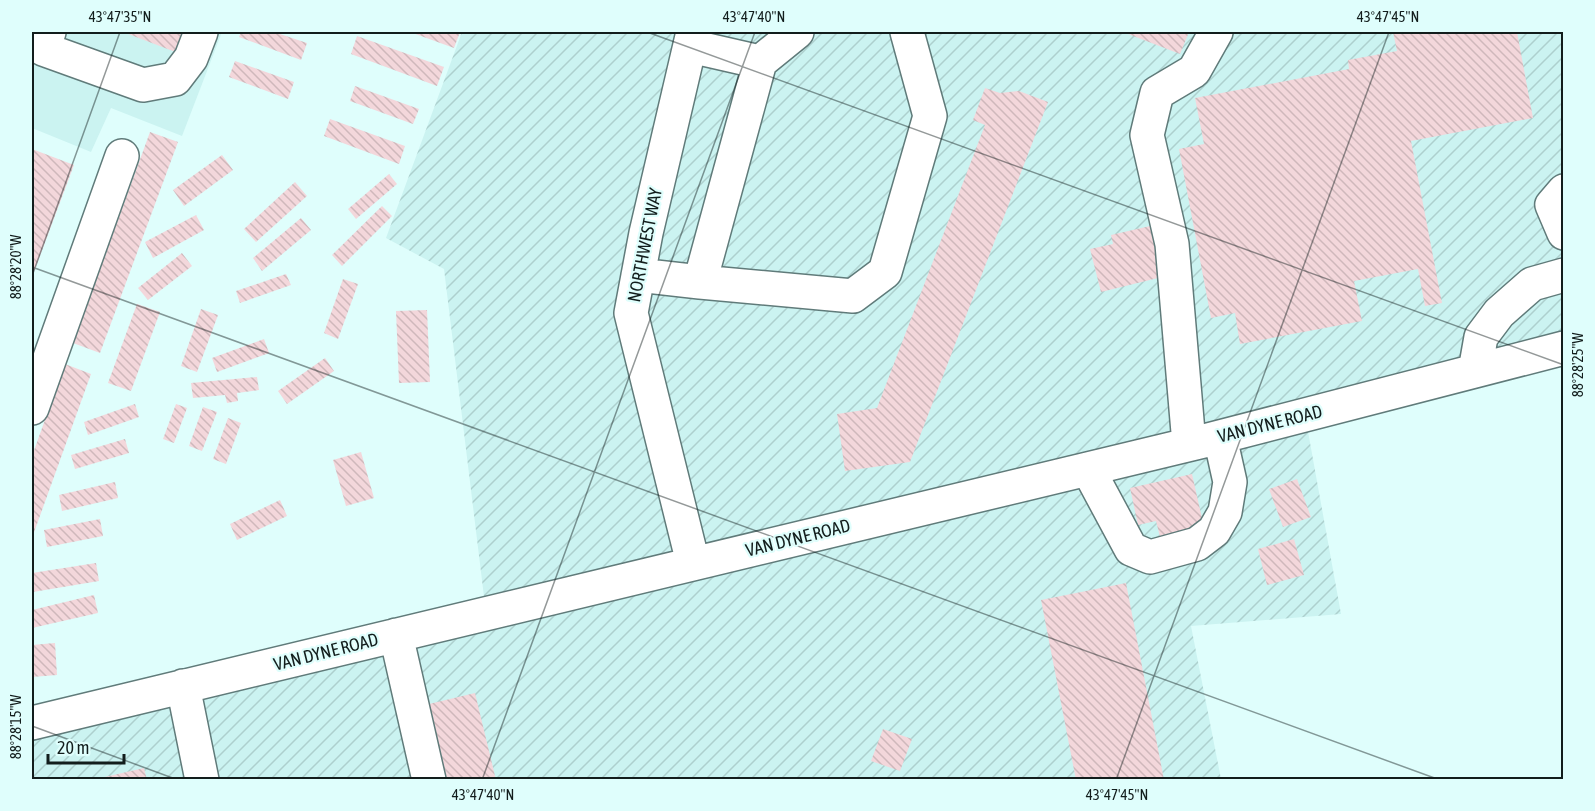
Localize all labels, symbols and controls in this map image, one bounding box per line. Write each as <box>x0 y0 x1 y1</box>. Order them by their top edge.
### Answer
text: 43°47'35"N <box>89 8 151 25</box>
text: 43°47'40"N <box>723 8 785 25</box>
text: 43°47'45"N <box>1357 8 1419 25</box>
street label: NORTHWEST WAY <box>623 186 666 304</box>
text: 88°28'20"W <box>7 235 24 299</box>
text: 88°28'25"W <box>1569 333 1586 397</box>
street label: VAN DYNE ROAD <box>1215 400 1324 447</box>
street label: VAN DYNE ROAD <box>743 514 852 561</box>
street label: VAN DYNE ROAD <box>271 628 380 675</box>
text: 88°28'15"W <box>7 695 24 759</box>
scale bar <box>48 727 124 765</box>
text: 20 m <box>57 737 89 758</box>
text: 43°47'40"N <box>452 786 514 803</box>
text: 43°47'45"N <box>1086 786 1148 803</box>

